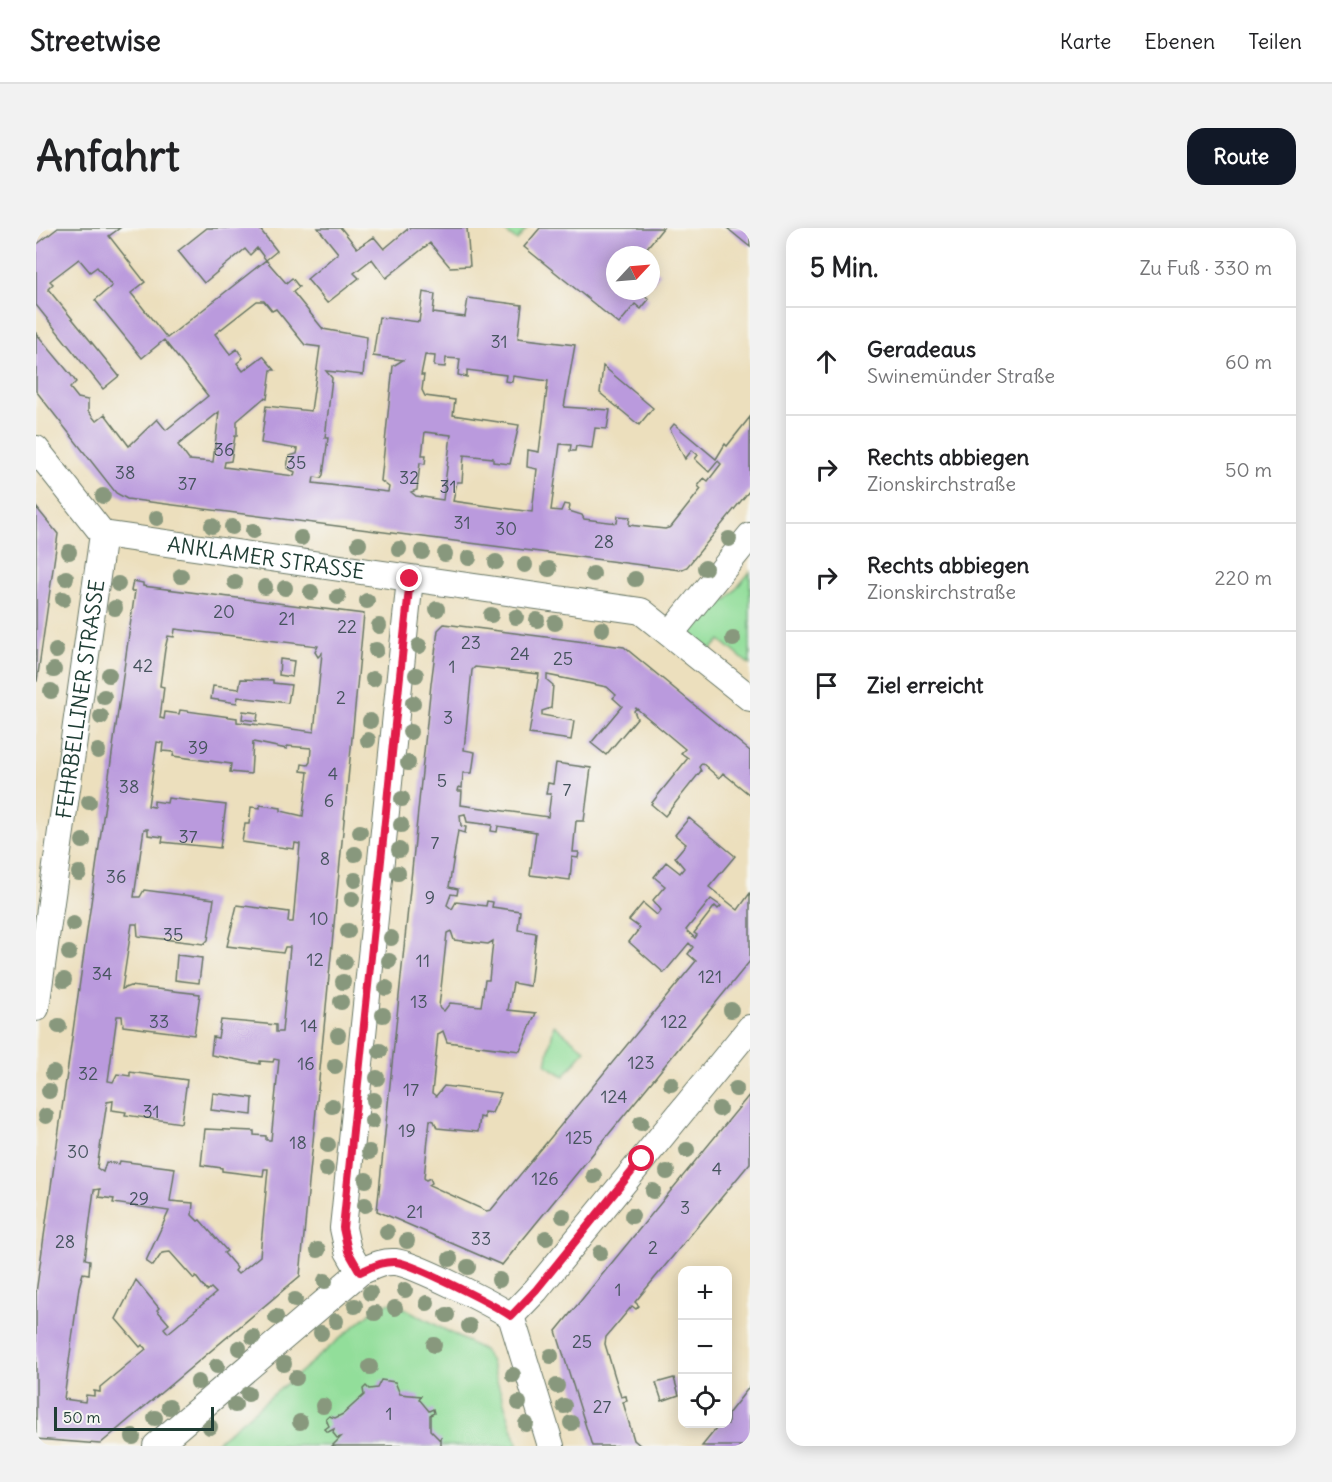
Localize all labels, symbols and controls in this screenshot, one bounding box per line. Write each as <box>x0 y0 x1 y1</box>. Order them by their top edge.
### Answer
text: Streetwise <box>30 23 161 59</box>
text: Karte <box>1060 28 1111 55</box>
text: Ebenen <box>1144 28 1215 55</box>
text: Teilen <box>1248 28 1302 55</box>
button: Route <box>1187 128 1296 185</box>
text: Anfahrt <box>36 130 180 182</box>
north arrow <box>606 246 660 300</box>
text: 5 Min. <box>810 251 878 284</box>
text: Zu Fuß · 330 m <box>1139 255 1272 280</box>
house number: 31 <box>490 330 508 353</box>
text: Geradeaus <box>867 335 976 363</box>
icon: ahead <box>810 345 843 378</box>
text: 60 m <box>1225 349 1272 374</box>
text: Swinemünder Straße <box>867 363 1055 388</box>
house number: 36 <box>214 438 234 461</box>
text: Rechts abbiegen <box>867 443 1029 471</box>
house number: 35 <box>286 451 306 474</box>
icon: right <box>810 453 843 486</box>
text: 50 m <box>1225 457 1272 482</box>
house number: 38 <box>115 461 135 484</box>
house number: 32 <box>399 466 419 489</box>
text: Zionskirchstraße <box>867 471 1016 496</box>
house number: 37 <box>177 472 197 495</box>
house number: 31 <box>439 475 457 498</box>
house number: 31 <box>453 511 471 534</box>
house number: 30 <box>495 517 517 540</box>
street label: ANKLAMER STRASSE <box>166 530 366 585</box>
house number: 28 <box>594 530 614 553</box>
text: Rechts abbiegen <box>867 551 1029 579</box>
icon: right <box>810 561 843 594</box>
route end <box>396 565 422 591</box>
text: 220 m <box>1215 565 1272 590</box>
street label: FEHRBELLINER STRASSE <box>49 578 110 820</box>
text: Zionskirchstraße <box>867 579 1016 604</box>
house number: 20 <box>213 600 235 623</box>
house number: 21 <box>278 607 296 630</box>
house number: 22 <box>337 615 357 638</box>
house number: 23 <box>461 631 481 654</box>
house number: 24 <box>510 642 530 665</box>
house number: 25 <box>553 647 573 670</box>
house number: 42 <box>133 654 153 677</box>
house number: 1 <box>448 655 456 678</box>
icon: arrive <box>810 669 843 702</box>
text: Ziel erreicht <box>867 671 984 699</box>
house number: 2 <box>336 686 346 709</box>
house number: 3 <box>443 706 453 729</box>
house number: 39 <box>188 736 208 759</box>
house number: 4 <box>328 762 338 785</box>
house number: 5 <box>437 769 447 792</box>
house number: 38 <box>119 775 139 798</box>
house number: 7 <box>563 778 572 801</box>
house number: 6 <box>324 789 334 812</box>
house number: 37 <box>178 825 198 848</box>
house number: 7 <box>431 831 440 854</box>
house number: 8 <box>320 847 330 870</box>
house number: 36 <box>106 865 126 888</box>
house number: 9 <box>425 886 435 909</box>
house number: 10 <box>310 907 329 930</box>
house number: 35 <box>163 923 183 946</box>
house number: 12 <box>306 948 324 971</box>
house number: 11 <box>416 949 430 972</box>
house number: 34 <box>92 962 112 985</box>
house number: 121 <box>698 965 722 988</box>
house number: 13 <box>410 990 428 1013</box>
house number: 33 <box>149 1010 169 1033</box>
house number: 122 <box>661 1010 688 1033</box>
house number: 14 <box>300 1014 318 1037</box>
house number: 123 <box>627 1051 655 1074</box>
house number: 16 <box>297 1052 315 1075</box>
house number: 32 <box>78 1062 98 1085</box>
house number: 17 <box>403 1078 419 1101</box>
house number: 124 <box>600 1085 628 1108</box>
house number: 31 <box>142 1100 160 1123</box>
house number: 19 <box>398 1119 416 1142</box>
house number: 125 <box>565 1126 593 1149</box>
house number: 18 <box>289 1131 307 1154</box>
house number: 30 <box>67 1140 89 1163</box>
route start <box>628 1145 654 1171</box>
house number: 4 <box>712 1157 722 1180</box>
house number: 126 <box>531 1167 559 1190</box>
house number: 29 <box>129 1187 149 1210</box>
house number: 3 <box>680 1196 690 1219</box>
house number: 21 <box>406 1200 424 1223</box>
house number: 33 <box>471 1227 491 1250</box>
house number: 28 <box>55 1230 75 1253</box>
house number: 2 <box>648 1236 658 1259</box>
map controls <box>678 1266 732 1428</box>
button: + <box>678 1266 732 1320</box>
house number: 1 <box>614 1278 622 1301</box>
button: − <box>678 1320 732 1374</box>
house number: 25 <box>572 1330 592 1353</box>
button: locate <box>678 1374 732 1428</box>
house number: 27 <box>593 1395 612 1418</box>
house number: 1 <box>385 1402 393 1425</box>
scale bar <box>54 1404 214 1432</box>
text: 50 m <box>63 1407 101 1427</box>

